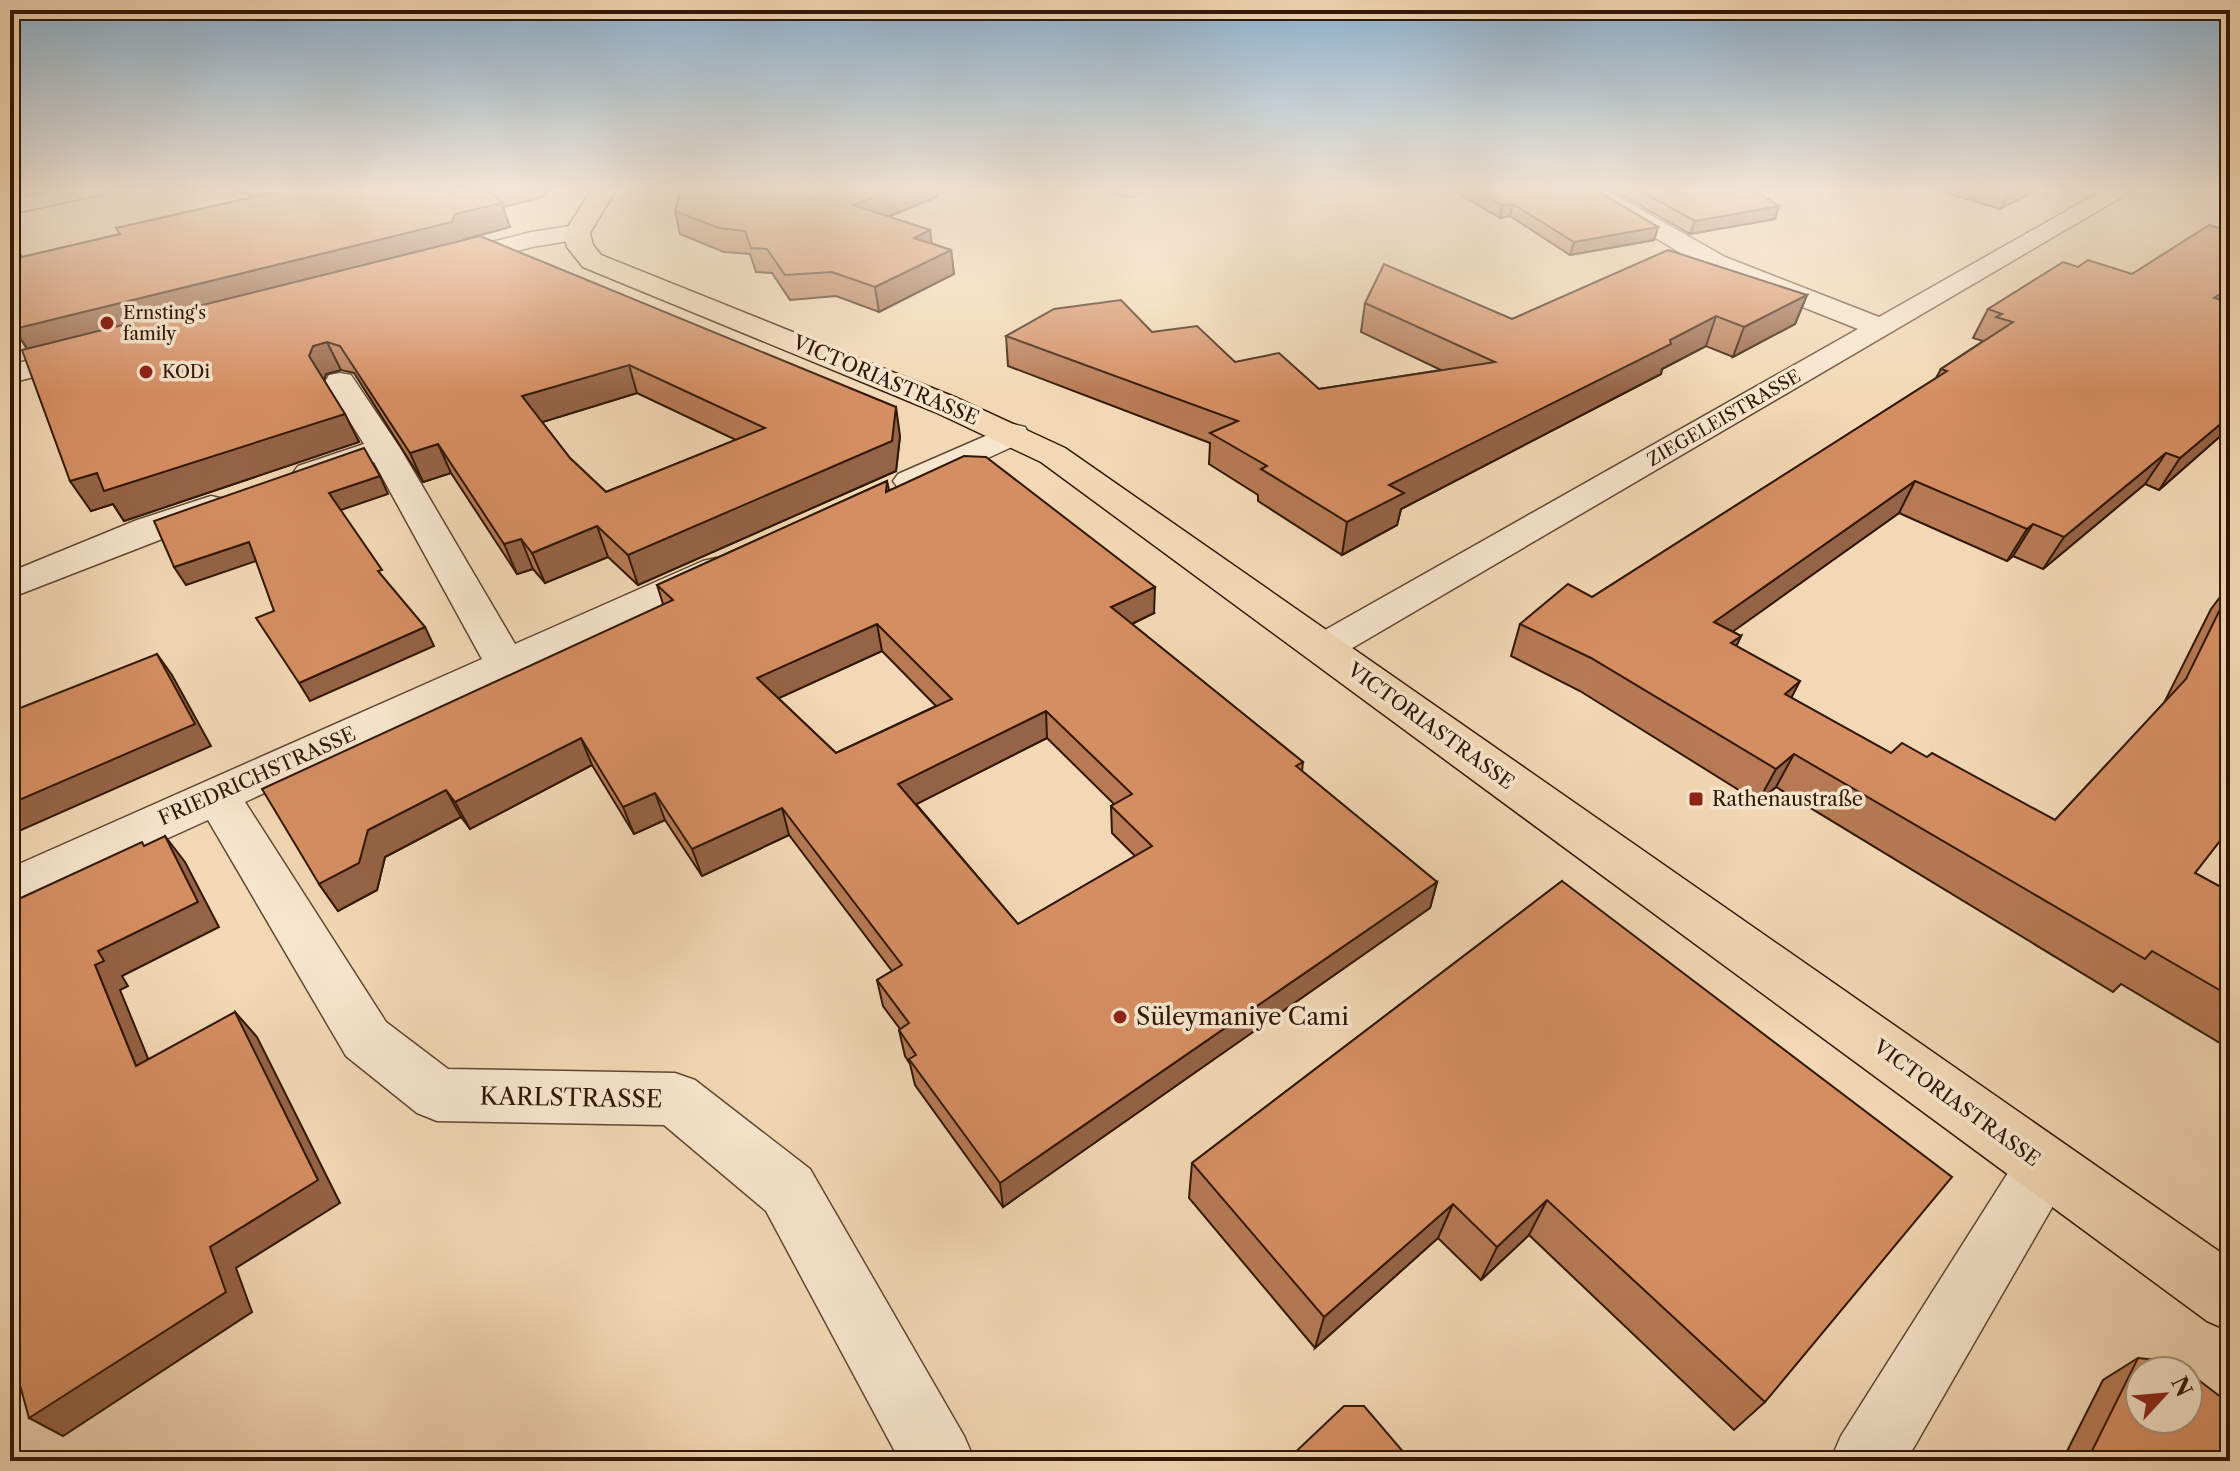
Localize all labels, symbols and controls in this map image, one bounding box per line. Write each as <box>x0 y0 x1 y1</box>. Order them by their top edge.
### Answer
place label: Ernsting's family <box>123 302 206 345</box>
marker: Ernsting's family <box>98 314 116 332</box>
street label: VICTORIASTRASSE <box>788 330 983 430</box>
place label: KODi <box>162 361 210 383</box>
marker: KODi <box>137 363 155 381</box>
street label: ZIEGELEISTRASSE <box>1643 365 1805 471</box>
street label: VICTORIASTRASSE <box>1342 657 1519 794</box>
street label: FRIEDRICHSTRASSE <box>155 722 359 830</box>
place label: Rathenaustraße <box>1712 787 1863 811</box>
marker: Rathenaustraße <box>1687 790 1705 808</box>
place label: Süleymaniye Cami <box>1136 1002 1349 1031</box>
marker: Süleymaniye Cami <box>1111 1008 1129 1026</box>
street label: VICTORIASTRASSE <box>1868 1034 2045 1171</box>
street label: KARLSTRASSE <box>479 1081 663 1114</box>
north arrow <box>2124 1355 2204 1435</box>
text: N <box>2165 1372 2198 1401</box>

